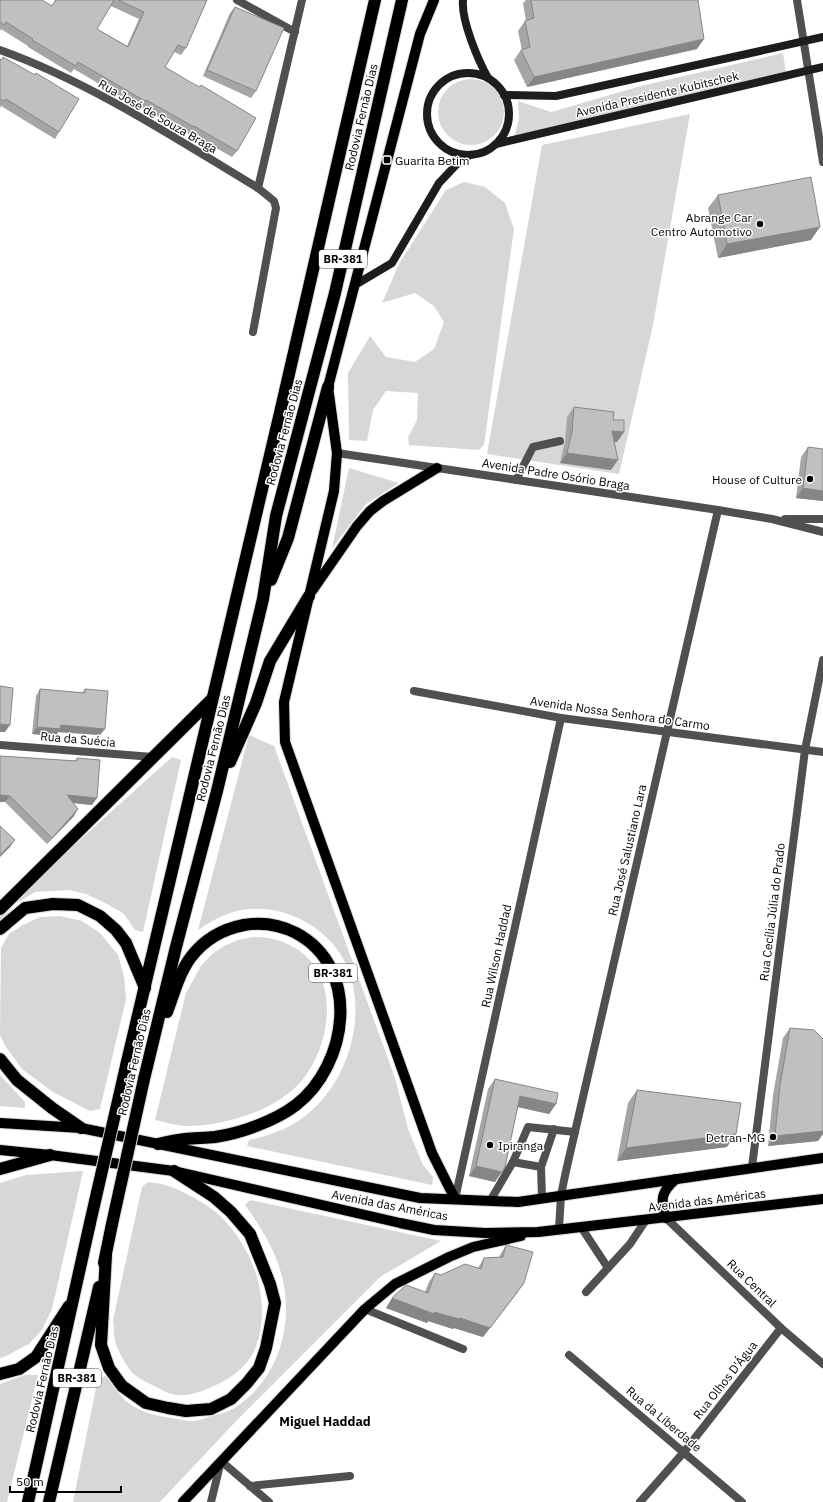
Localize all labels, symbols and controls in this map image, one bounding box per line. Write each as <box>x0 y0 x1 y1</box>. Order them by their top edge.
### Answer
street label: Rodovia Fernão Dias <box>341 62 381 172</box>
street label: Avenida Presidente Kubitschek <box>574 68 741 120</box>
street label: Rua José de Souza Braga <box>96 76 221 156</box>
place label: Guarita Betim <box>395 153 470 168</box>
marker: Guarita Betim <box>382 155 392 165</box>
place label: Abrange Car Centro Automotivo <box>651 210 753 239</box>
marker: Abrange Car Centro Automotivo <box>755 219 765 229</box>
road number: BR-381 <box>319 250 367 268</box>
street label: Rodovia Fernão Dias <box>263 377 305 487</box>
street label: Avenida Padre Osório Braga <box>481 455 632 493</box>
place label: House of Culture <box>712 472 802 487</box>
marker: House of Culture <box>805 474 815 484</box>
street label: Rodovia Fernão Dias <box>192 693 234 803</box>
street label: Avenida Nossa Senhora do Carmo <box>529 693 711 733</box>
street label: Rua da Suécia <box>40 728 117 750</box>
street label: Rua José Salustiano Lara <box>605 782 650 917</box>
street label: Rua Cecília Júlia do Prado <box>756 842 788 982</box>
street label: Rua Wilson Haddad <box>478 903 514 1009</box>
road number: BR-381 <box>309 964 357 982</box>
street label: Rodovia Fernão Dias <box>114 1007 154 1117</box>
place label: Detran-MG <box>706 1130 765 1145</box>
marker: Detran-MG <box>768 1132 778 1142</box>
place label: Ipiranga <box>498 1138 544 1153</box>
marker: Ipiranga <box>485 1140 495 1150</box>
street label: Avenida das Américas <box>647 1185 767 1215</box>
street label: Avenida das Américas <box>330 1186 450 1224</box>
street label: Rua Central <box>724 1256 780 1310</box>
street label: Rodovia Fernão Dias <box>22 1324 62 1434</box>
street label: Rua Olhos D'Água <box>690 1337 761 1422</box>
road number: BR-381 <box>53 1369 101 1387</box>
street label: Rua da Liberdade <box>623 1383 705 1455</box>
district label: Miguel Haddad <box>279 1413 371 1430</box>
scale bar <box>10 1468 121 1494</box>
text: 50 m <box>16 1474 44 1489</box>

